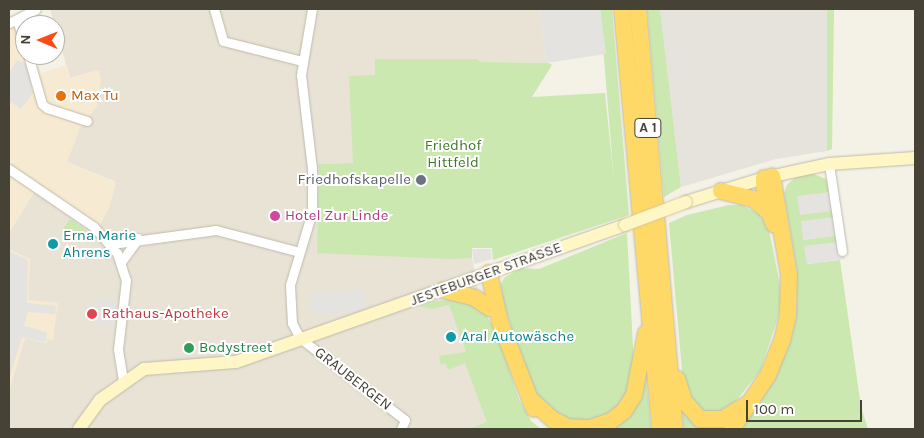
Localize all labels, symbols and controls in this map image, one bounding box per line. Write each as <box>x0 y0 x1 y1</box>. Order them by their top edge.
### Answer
north arrow <box>15 15 65 65</box>
text: N <box>17 35 34 45</box>
place label: Max Tu <box>71 87 119 105</box>
marker: Max Tu <box>55 90 67 102</box>
road number: A 1 <box>634 116 662 140</box>
park label: Friedhof Hittfeld <box>425 136 481 171</box>
place label: Friedhofskapelle <box>297 171 411 189</box>
marker: Friedhofskapelle <box>415 174 427 186</box>
place label: Hotel Zur Linde <box>285 207 388 225</box>
marker: Hotel Zur Linde <box>269 210 281 222</box>
place label: Erna Marie Ahrens <box>63 226 136 261</box>
marker: Erna Marie Ahrens <box>47 238 59 250</box>
street label: JESTEBURGER STRASSE <box>408 238 564 310</box>
place label: Rathaus-Apotheke <box>102 305 229 323</box>
marker: Rathaus-Apotheke <box>86 308 98 320</box>
place label: Aral Autowäsche <box>461 328 574 346</box>
marker: Aral Autowäsche <box>445 331 457 343</box>
place label: Bodystreet <box>199 339 272 357</box>
marker: Bodystreet <box>183 342 195 354</box>
street label: GRAUBERGEN <box>311 343 395 415</box>
scale bar <box>749 390 865 422</box>
text: 100 m <box>754 400 794 418</box>

